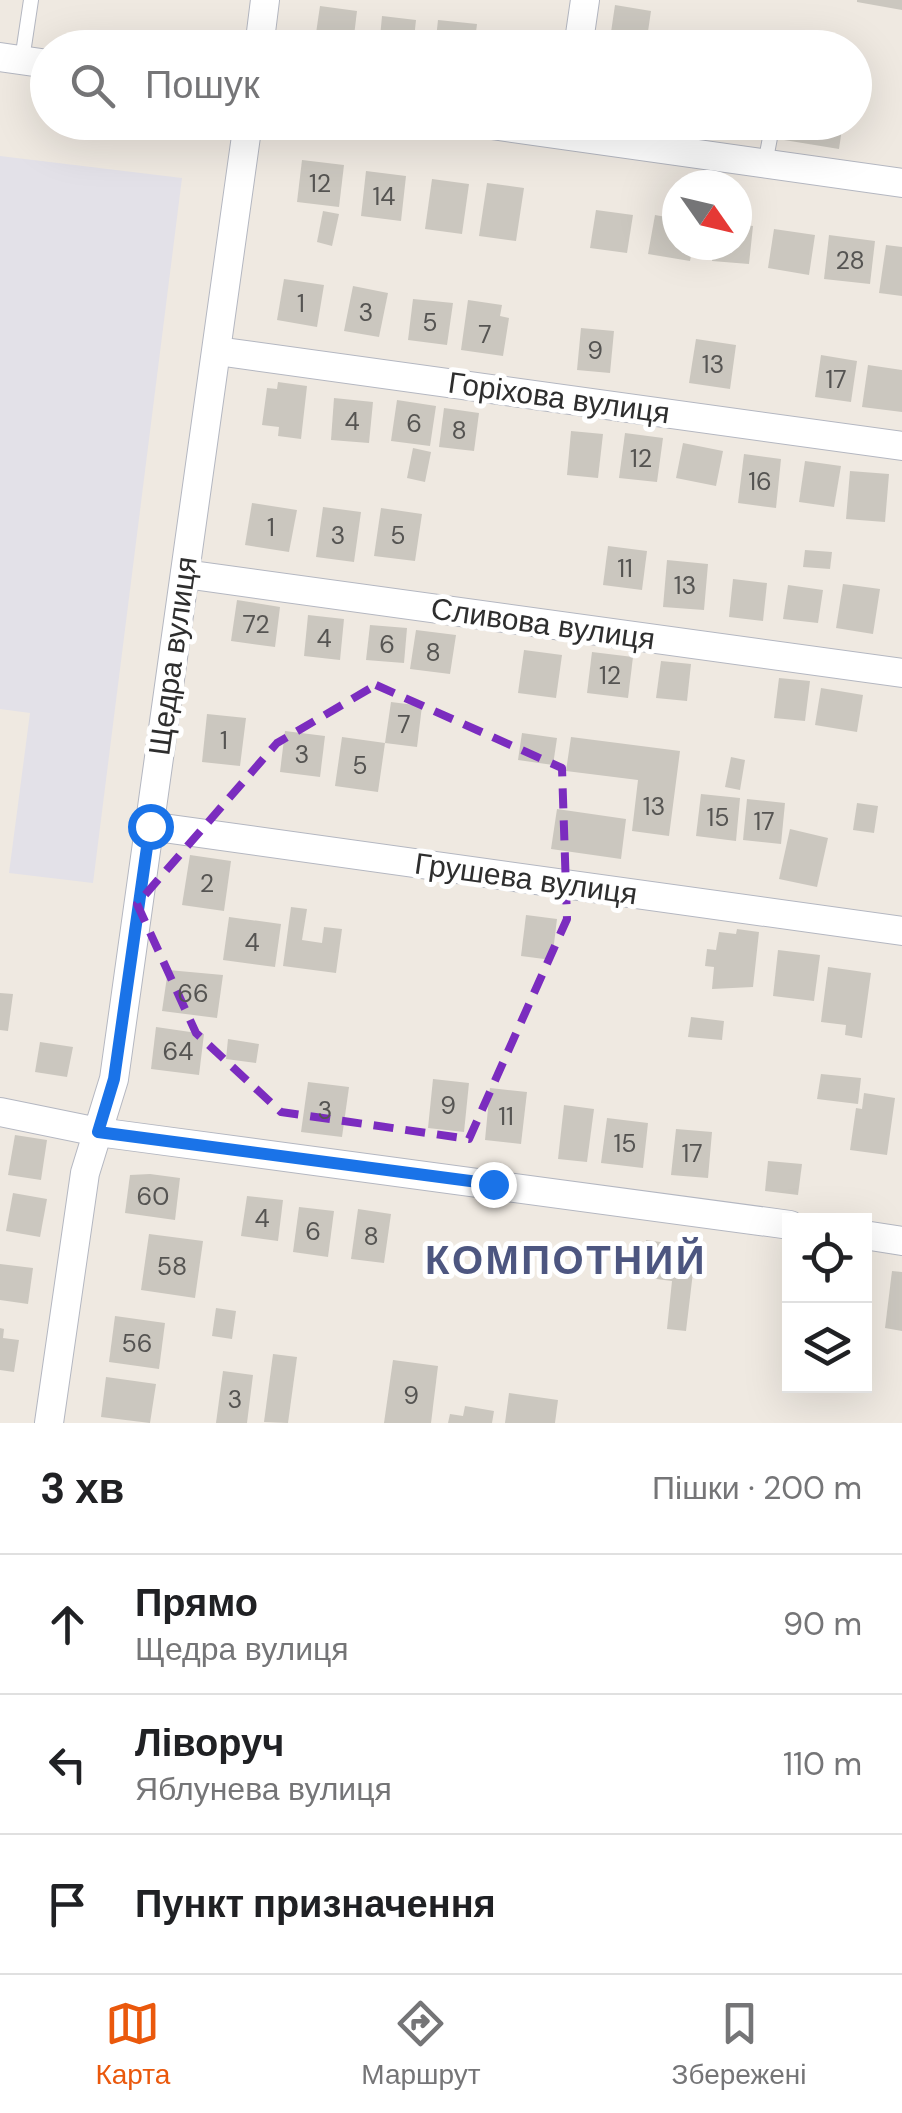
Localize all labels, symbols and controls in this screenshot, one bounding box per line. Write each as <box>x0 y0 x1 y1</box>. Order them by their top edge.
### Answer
search box <box>30 30 872 140</box>
icon: search <box>65 58 120 113</box>
text: Пошук <box>145 60 260 110</box>
house number: 12 <box>309 167 331 200</box>
north arrow <box>662 170 752 260</box>
house number: 14 <box>373 180 395 213</box>
house number: 28 <box>835 244 865 277</box>
house number: 1 <box>297 287 305 320</box>
house number: 3 <box>359 296 373 329</box>
house number: 5 <box>422 306 438 339</box>
house number: 7 <box>478 318 492 351</box>
house number: 9 <box>587 334 603 367</box>
house number: 13 <box>702 348 724 381</box>
street label: Горіхова вулиця <box>446 363 672 432</box>
house number: 17 <box>825 363 847 396</box>
house number: 4 <box>344 405 360 438</box>
house number: 6 <box>406 407 422 440</box>
house number: 8 <box>451 414 467 447</box>
house number: 12 <box>630 442 652 475</box>
house number: 16 <box>748 465 772 498</box>
house number: 1 <box>267 511 275 544</box>
house number: 3 <box>331 519 345 552</box>
house number: 5 <box>390 519 406 552</box>
house number: 11 <box>617 552 633 585</box>
street label: Щедра вулиця <box>139 554 206 758</box>
house number: 13 <box>674 569 696 602</box>
street label: Сливова вулиця <box>429 588 658 659</box>
house number: 72 <box>242 608 270 641</box>
house number: 4 <box>316 622 332 655</box>
house number: 6 <box>379 628 395 661</box>
house number: 8 <box>425 636 441 669</box>
house number: 12 <box>599 659 621 692</box>
house number: 7 <box>397 708 411 741</box>
house number: 1 <box>220 724 228 757</box>
house number: 3 <box>295 738 309 771</box>
house number: 5 <box>352 749 368 782</box>
house number: 13 <box>643 790 665 823</box>
house number: 15 <box>706 801 730 834</box>
route start <box>128 804 174 850</box>
house number: 17 <box>753 805 775 838</box>
street label: Грушева вулиця <box>412 844 640 913</box>
house number: 2 <box>200 867 214 900</box>
house number: 4 <box>244 926 260 959</box>
house number: 66 <box>177 977 209 1010</box>
house number: 64 <box>163 1035 193 1068</box>
house number: 9 <box>440 1089 456 1122</box>
house number: 3 <box>318 1094 332 1127</box>
house number: 11 <box>498 1100 514 1133</box>
house number: 15 <box>613 1127 637 1160</box>
house number: 17 <box>681 1137 703 1170</box>
route end <box>471 1162 517 1208</box>
house number: 60 <box>137 1180 169 1213</box>
house number: 4 <box>254 1202 270 1235</box>
map controls <box>782 1213 872 1393</box>
button: locate <box>782 1213 872 1303</box>
house number: 6 <box>305 1215 321 1248</box>
house number: 8 <box>363 1220 379 1253</box>
district label: КОМПОТНИЙ <box>425 1234 707 1286</box>
house number: 58 <box>157 1250 187 1283</box>
button: layers <box>782 1303 872 1393</box>
house number: 56 <box>122 1327 152 1360</box>
house number: 9 <box>403 1379 419 1412</box>
house number: 3 <box>228 1383 242 1416</box>
text: 3 хв <box>40 1461 124 1516</box>
text: Пішки · 200 m <box>652 1467 862 1509</box>
text: Прямо <box>135 1578 258 1628</box>
icon: ahead <box>40 1597 95 1652</box>
text: 90 m <box>783 1603 862 1645</box>
text: Щедра вулиця <box>135 1628 349 1670</box>
text: Ліворуч <box>135 1718 284 1768</box>
icon: left <box>40 1737 95 1792</box>
text: 110 m <box>783 1743 862 1785</box>
text: Яблунева вулиця <box>135 1768 392 1810</box>
icon: arrive <box>40 1877 95 1932</box>
text: Пункт призначення <box>135 1879 496 1929</box>
tab: Карта <box>95 1996 170 2093</box>
tab: Маршрут <box>361 1996 481 2093</box>
tab: Збережені <box>672 1996 807 2093</box>

